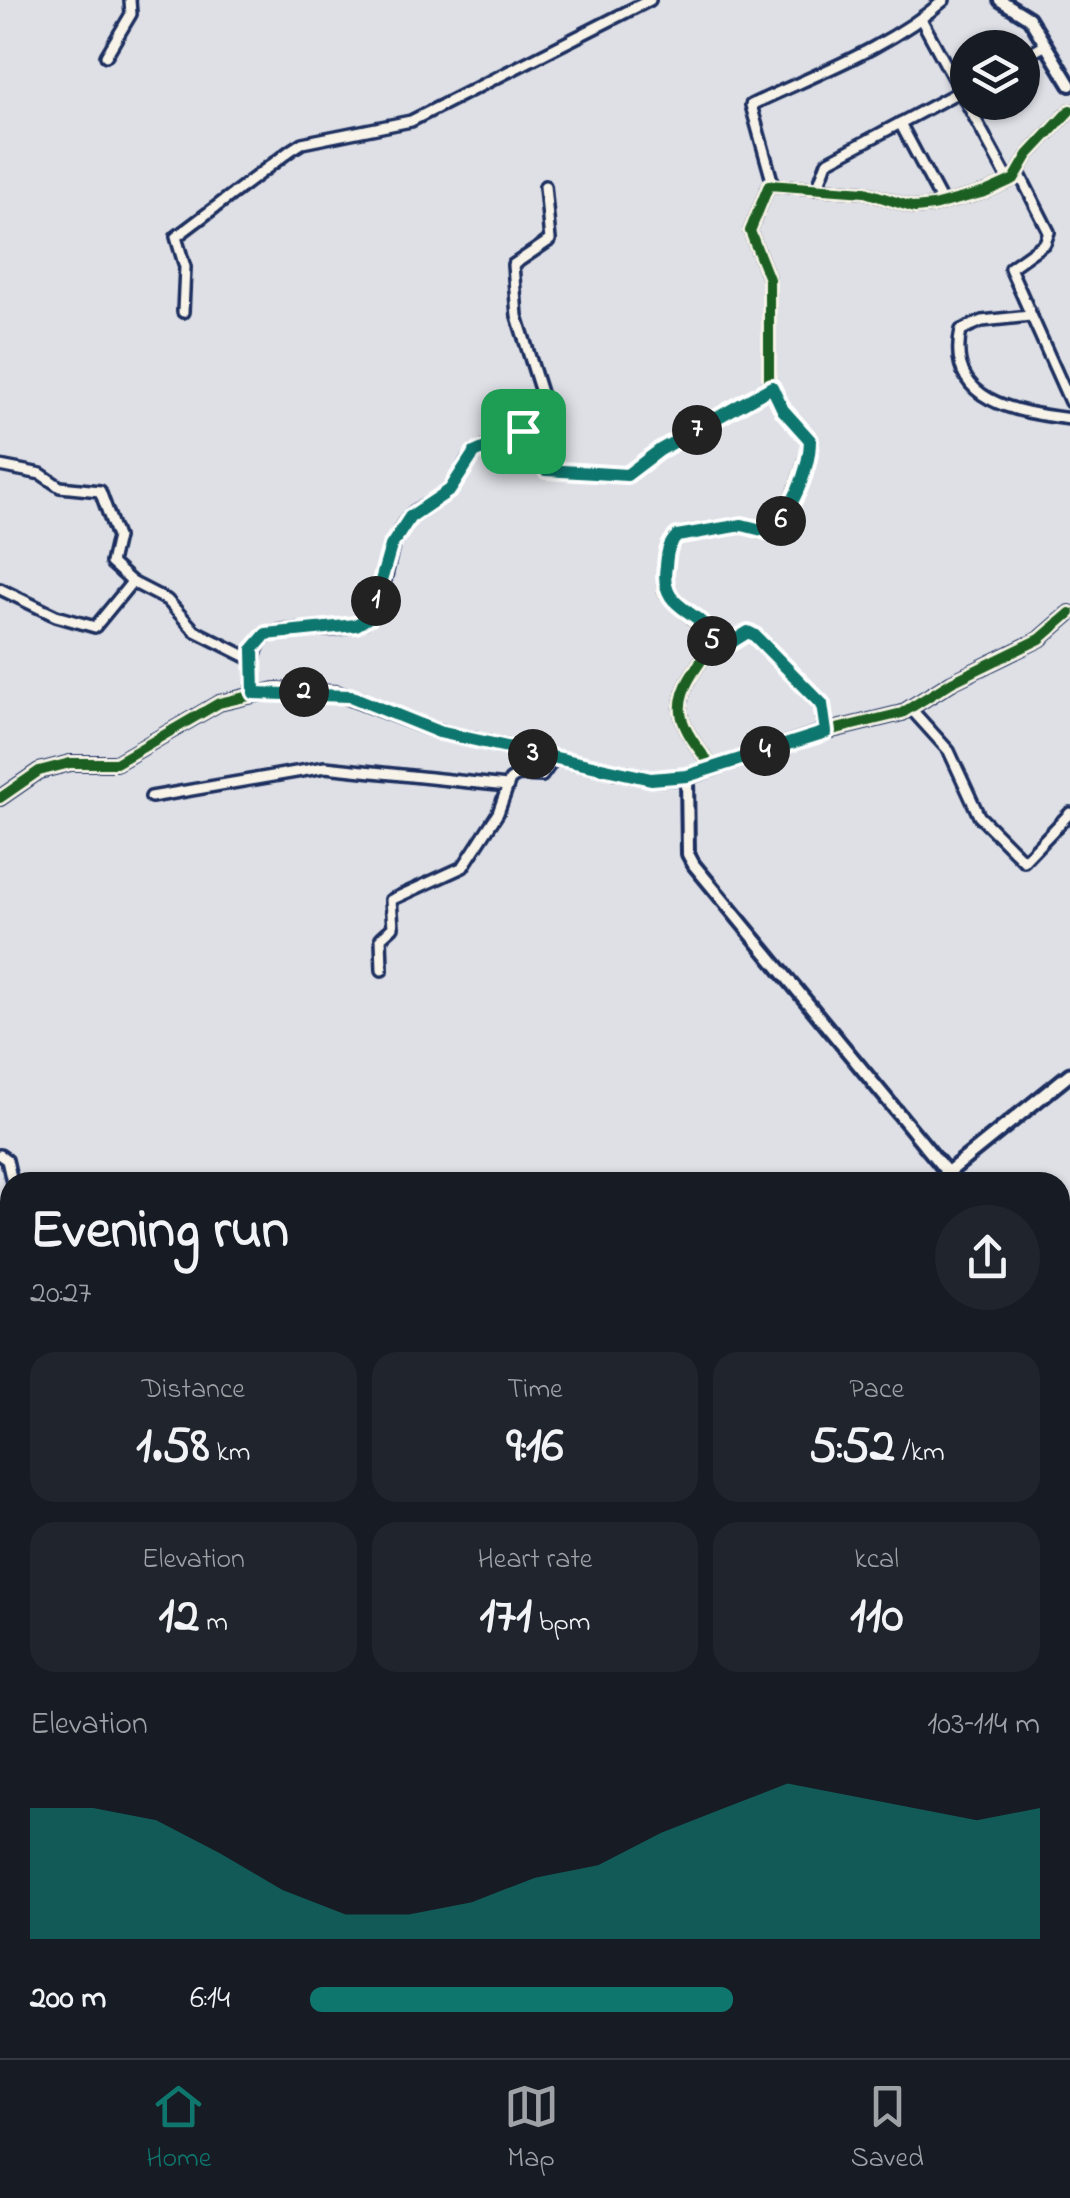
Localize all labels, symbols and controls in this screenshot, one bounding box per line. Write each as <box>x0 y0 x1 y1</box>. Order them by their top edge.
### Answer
map controls <box>950 30 1040 120</box>
button: layers <box>950 30 1040 120</box>
pin <box>481 389 566 474</box>
icon: arrive <box>496 404 551 459</box>
pin: 7 <box>672 405 722 455</box>
text: 7 <box>691 409 703 450</box>
pin: 6 <box>756 496 806 546</box>
text: 6 <box>775 500 787 541</box>
pin: 1 <box>351 576 401 626</box>
text: 1 <box>372 580 380 621</box>
pin: 5 <box>687 616 737 666</box>
text: 5 <box>704 620 720 661</box>
pin: 2 <box>279 667 329 717</box>
text: 2 <box>297 671 311 712</box>
pin: 4 <box>740 726 790 776</box>
pin: 3 <box>508 729 558 779</box>
text: 4 <box>759 730 771 771</box>
text: 3 <box>527 733 539 774</box>
text: Evening run <box>30 1193 289 1273</box>
button: share <box>935 1205 1040 1310</box>
text: 20:27 <box>30 1271 92 1318</box>
text: Distance <box>142 1370 245 1411</box>
text: Time <box>507 1370 563 1411</box>
text: Pace <box>849 1370 904 1411</box>
text: 1.58 <box>136 1411 210 1484</box>
text: 9:16 <box>506 1411 564 1484</box>
text: 5:52 <box>809 1411 895 1484</box>
text: km <box>210 1433 251 1474</box>
text: /km <box>895 1433 945 1474</box>
text: Elevation <box>142 1540 245 1581</box>
text: Heart rate <box>478 1540 592 1581</box>
text: kcal <box>854 1540 899 1581</box>
text: 12 <box>159 1581 199 1654</box>
text: 171 <box>479 1581 532 1654</box>
text: 110 <box>850 1581 903 1654</box>
text: m <box>199 1603 228 1644</box>
text: bpm <box>532 1603 591 1644</box>
text: Elevation <box>30 1702 148 1749</box>
text: 103–114 m <box>927 1702 1040 1749</box>
text: 200 m <box>30 1976 106 2023</box>
text: 6:14 <box>190 1976 230 2023</box>
tab: Home <box>146 2079 211 2180</box>
tab: Map <box>504 2079 559 2180</box>
tab: Saved <box>851 2079 924 2180</box>

